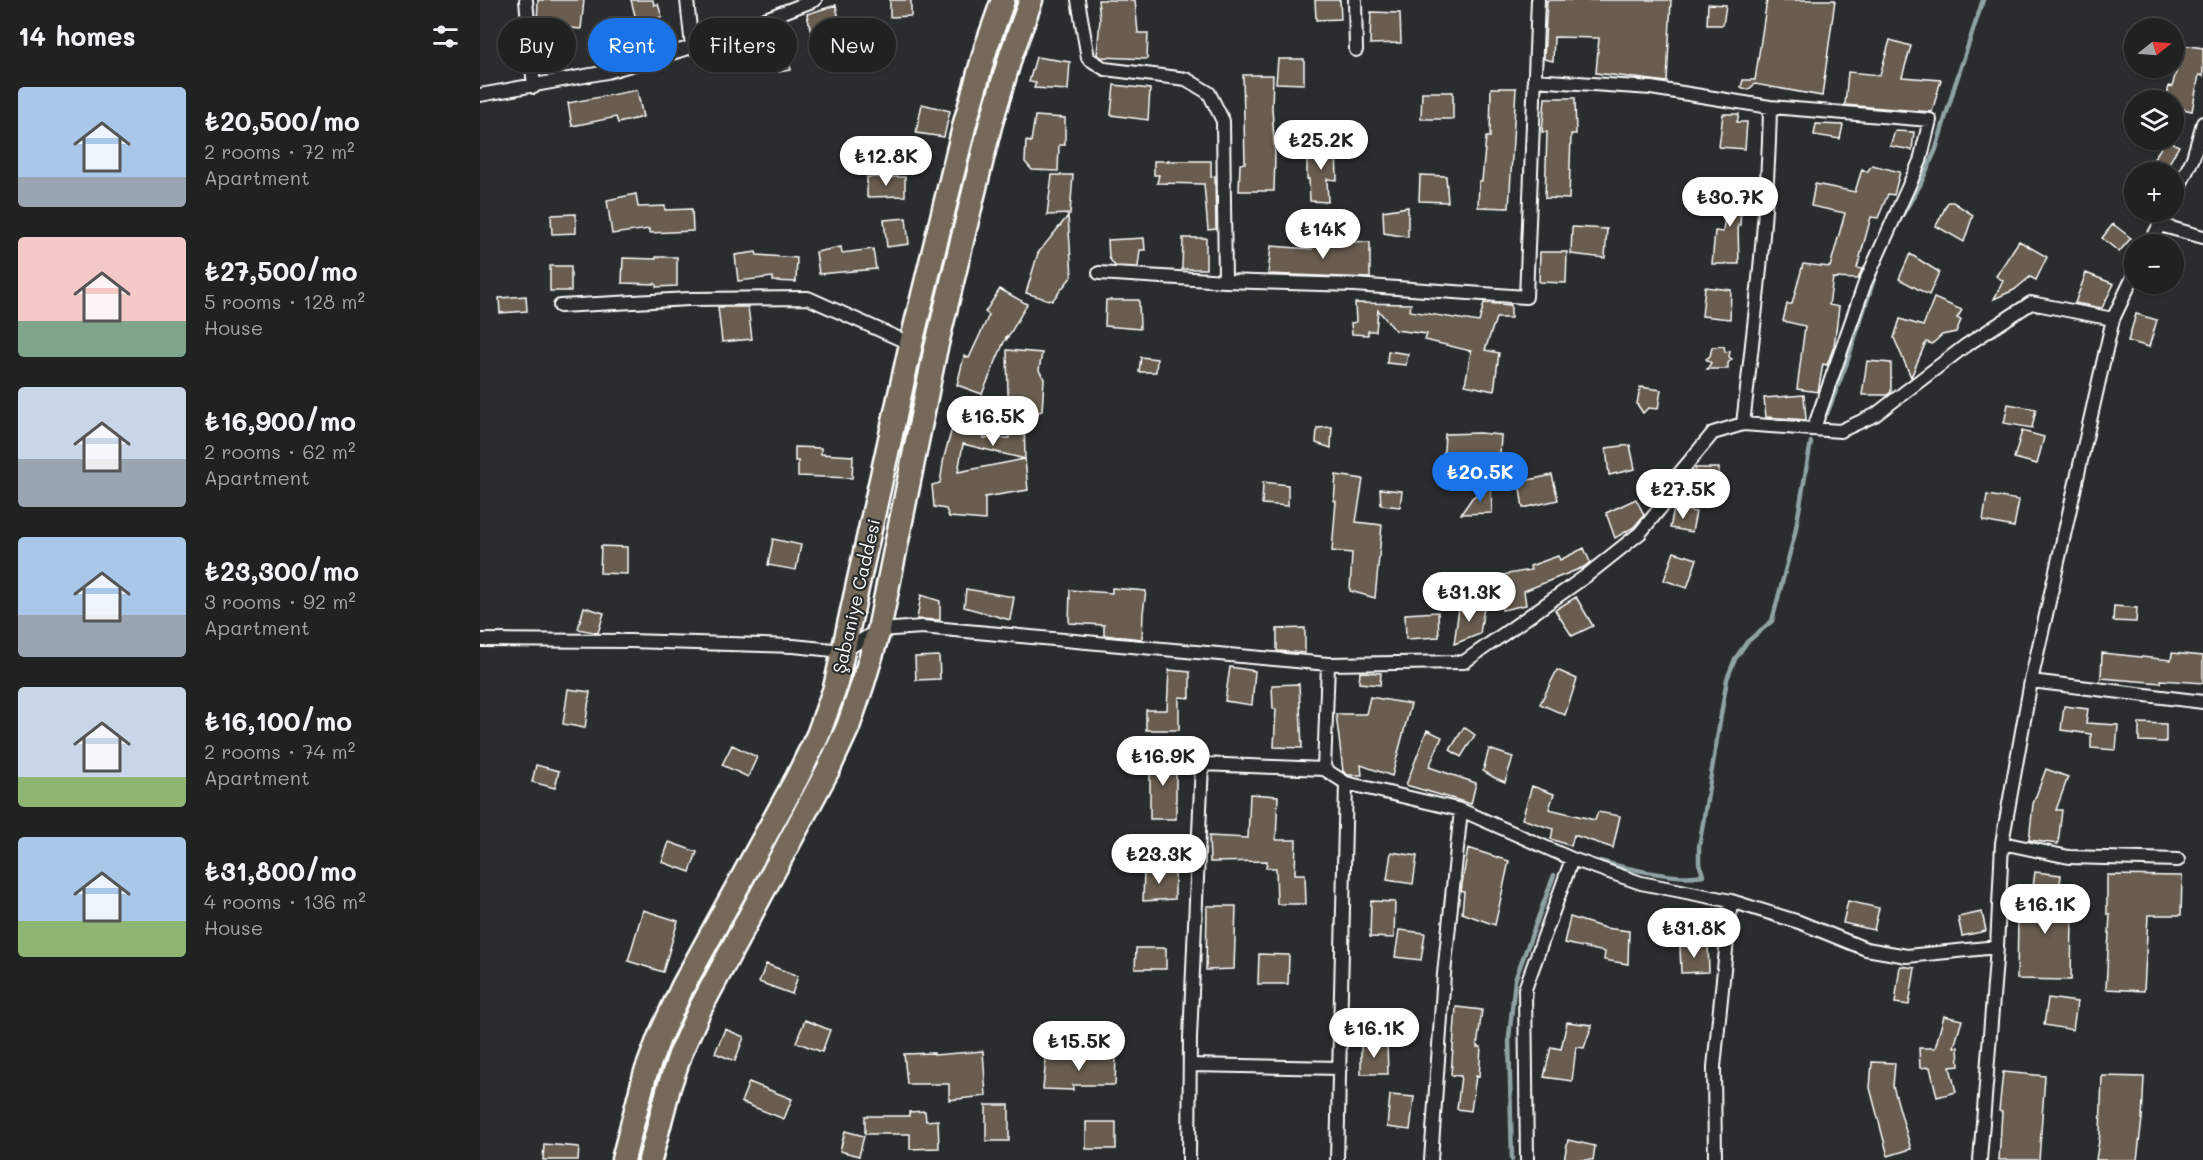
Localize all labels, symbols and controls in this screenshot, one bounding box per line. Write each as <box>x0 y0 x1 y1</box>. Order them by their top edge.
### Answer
chip: Buy <box>498 18 576 72</box>
chip: Rent <box>588 18 677 72</box>
chip: Filters <box>689 18 797 72</box>
chip: New <box>809 18 896 72</box>
north arrow <box>2124 18 2184 78</box>
map controls <box>2124 18 2184 294</box>
text: 14 homes <box>18 19 136 53</box>
icon: filters <box>429 20 462 53</box>
button: layers <box>2124 90 2184 150</box>
text: ₺20,500/mo <box>204 104 360 138</box>
icon: home <box>66 111 138 183</box>
pin: ₺25.2K <box>1272 120 1370 171</box>
text: ₺25.2K <box>1288 126 1354 152</box>
pin: ₺12.8K <box>837 136 935 187</box>
text: 2 rooms · 72 m² <box>204 138 355 164</box>
text: ₺12.8K <box>854 142 918 168</box>
button: + <box>2124 162 2184 222</box>
text: Apartment <box>204 164 310 190</box>
pin: ₺30.7K <box>1681 177 1779 228</box>
text: ₺30.7K <box>1696 183 1764 209</box>
pin: ₺14K <box>1287 209 1359 260</box>
text: ₺14K <box>1299 215 1347 241</box>
button: − <box>2124 234 2184 294</box>
text: ₺27,500/mo <box>204 254 357 288</box>
icon: home <box>66 261 138 333</box>
text: 5 rooms · 128 m² <box>204 288 365 314</box>
text: House <box>204 314 263 340</box>
pin: ₺16.5K <box>944 396 1042 447</box>
text: ₺16.5K <box>961 402 1025 428</box>
text: ₺16,900/mo <box>204 404 356 438</box>
icon: home <box>66 411 138 483</box>
text: 2 rooms · 62 m² <box>204 438 356 464</box>
pin: ₺20.5K <box>1431 452 1529 503</box>
text: ₺20.5K <box>1446 458 1514 484</box>
text: Apartment <box>204 464 310 490</box>
pin: ₺27.5K <box>1634 469 1732 520</box>
text: ₺27.5K <box>1650 475 1716 501</box>
street label: Şabaniye Caddesi <box>827 516 885 676</box>
text: ₺23,300/mo <box>204 554 359 588</box>
icon: home <box>66 561 138 633</box>
pin: ₺31.3K <box>1420 572 1518 623</box>
text: ₺31.3K <box>1437 578 1501 604</box>
text: 3 rooms · 92 m² <box>204 588 356 614</box>
text: Apartment <box>204 614 310 640</box>
text: ₺16,100/mo <box>204 704 352 738</box>
icon: home <box>66 711 138 783</box>
pin: ₺16.9K <box>1114 736 1212 787</box>
text: 2 rooms · 74 m² <box>204 738 355 764</box>
text: ₺16.9K <box>1131 742 1195 768</box>
text: Apartment <box>204 764 310 790</box>
pin: ₺23.3K <box>1110 834 1208 885</box>
text: ₺23.3K <box>1126 840 1193 866</box>
text: ₺31,800/mo <box>204 854 357 888</box>
icon: home <box>66 861 138 933</box>
pin: ₺16.1K <box>1996 884 2094 935</box>
text: 4 rooms · 136 m² <box>204 888 366 914</box>
text: ₺16.1K <box>2014 890 2076 916</box>
pin: ₺31.8K <box>1645 908 1743 959</box>
text: House <box>204 914 263 940</box>
text: ₺31.8K <box>1661 914 1727 940</box>
pin: ₺16.1K <box>1325 1008 1423 1059</box>
text: ₺16.1K <box>1343 1014 1405 1040</box>
pin: ₺15.5K <box>1030 1021 1128 1072</box>
text: ₺15.5K <box>1047 1027 1111 1053</box>

